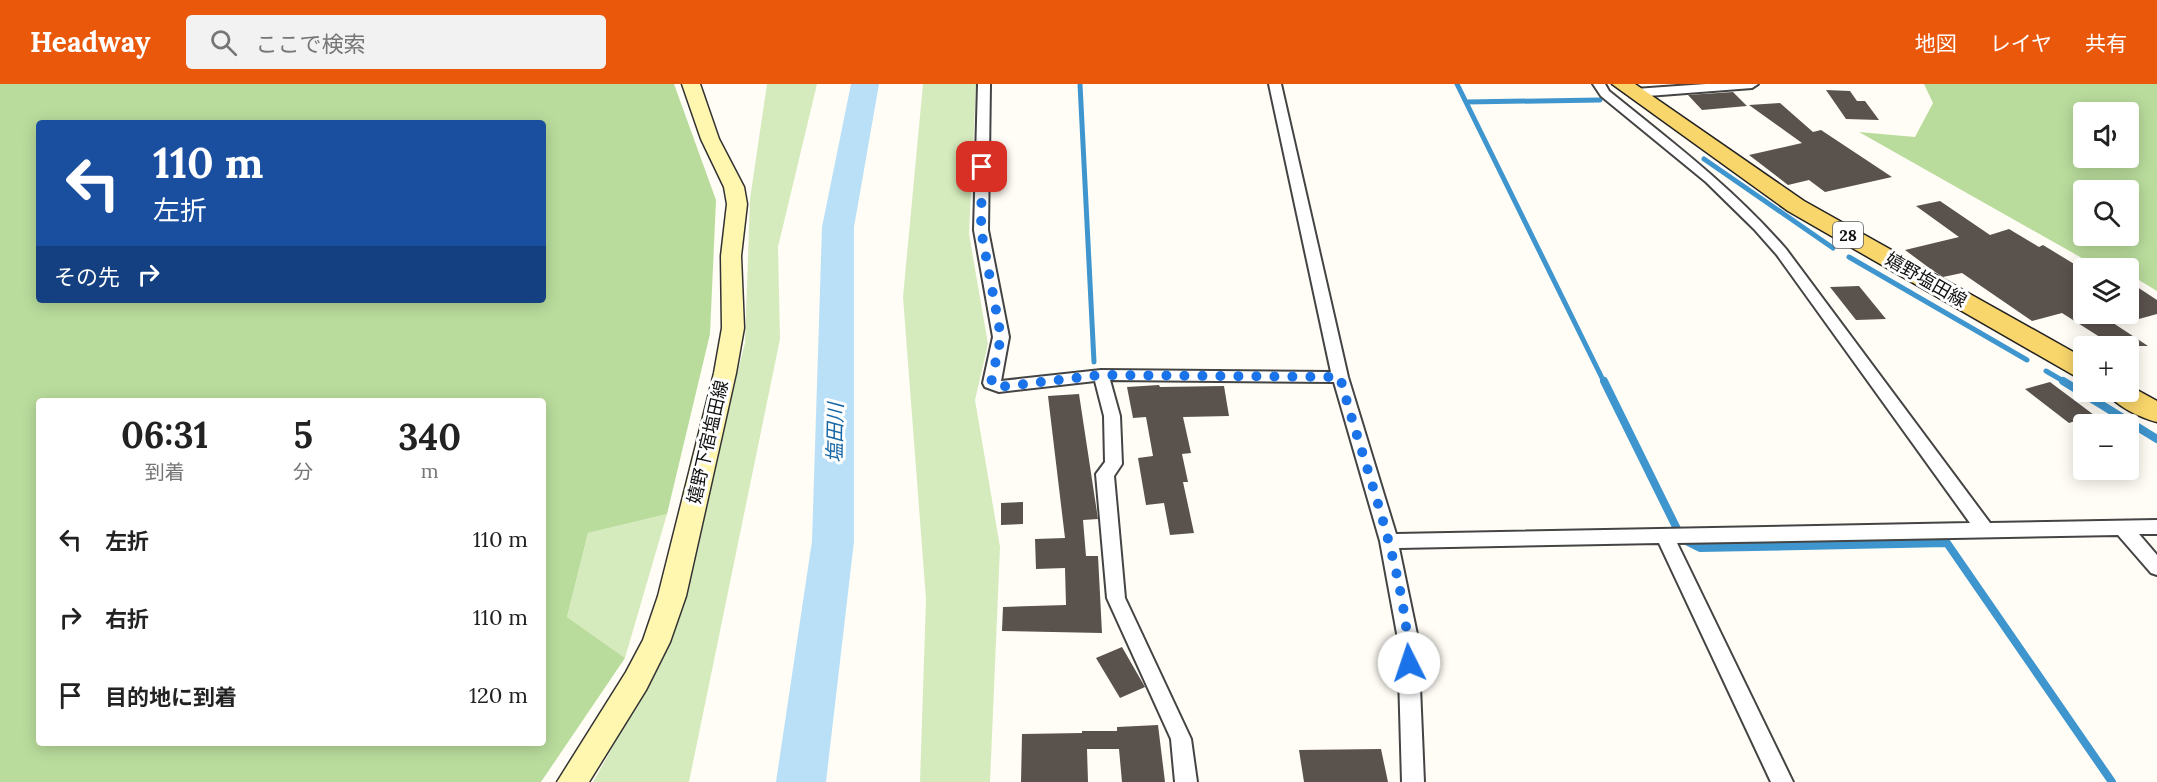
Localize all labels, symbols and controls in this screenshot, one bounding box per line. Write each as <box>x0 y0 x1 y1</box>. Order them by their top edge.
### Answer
search box <box>186 15 606 69</box>
text: Headway <box>30 24 150 60</box>
icon: search <box>207 26 240 59</box>
text: ここで検索 <box>255 30 365 58</box>
text: 地図 <box>1915 30 1957 57</box>
text: レイヤ <box>1990 30 2052 57</box>
text: 共有 <box>2085 30 2127 57</box>
map controls <box>2073 102 2139 480</box>
button: sound <box>2073 102 2139 168</box>
text: 110 m <box>153 136 264 190</box>
pin <box>956 141 1007 192</box>
icon: left <box>54 144 132 222</box>
icon: arrive <box>965 150 998 183</box>
button: search <box>2073 180 2139 246</box>
text: 左折 <box>153 193 207 227</box>
road number: 28 <box>1833 222 1863 248</box>
street label: 嬉野塩田線 <box>1882 247 1971 312</box>
icon: right <box>132 258 165 291</box>
button: layers <box>2073 258 2139 324</box>
text: その先 <box>54 263 120 291</box>
button: + <box>2073 336 2139 402</box>
street label: 嬉野下宿塩田線 <box>682 378 733 506</box>
water label: 塩田川 <box>821 401 848 463</box>
text: 06:31 <box>121 412 208 458</box>
text: 5 <box>294 412 313 458</box>
text: 340 <box>398 414 461 460</box>
button: − <box>2073 414 2139 480</box>
text: m <box>421 458 439 483</box>
text: 到着 <box>145 459 185 484</box>
text: 分 <box>293 459 313 484</box>
icon: left <box>54 523 87 556</box>
text: 110 m <box>473 525 528 553</box>
text: 左折 <box>105 527 149 555</box>
icon: right <box>54 601 87 634</box>
text: 110 m <box>473 603 528 631</box>
text: 右折 <box>105 605 149 633</box>
position arrow <box>1377 631 1441 695</box>
icon: arrive <box>54 679 87 712</box>
text: 120 m <box>469 681 528 709</box>
text: 目的地に到着 <box>105 683 237 711</box>

